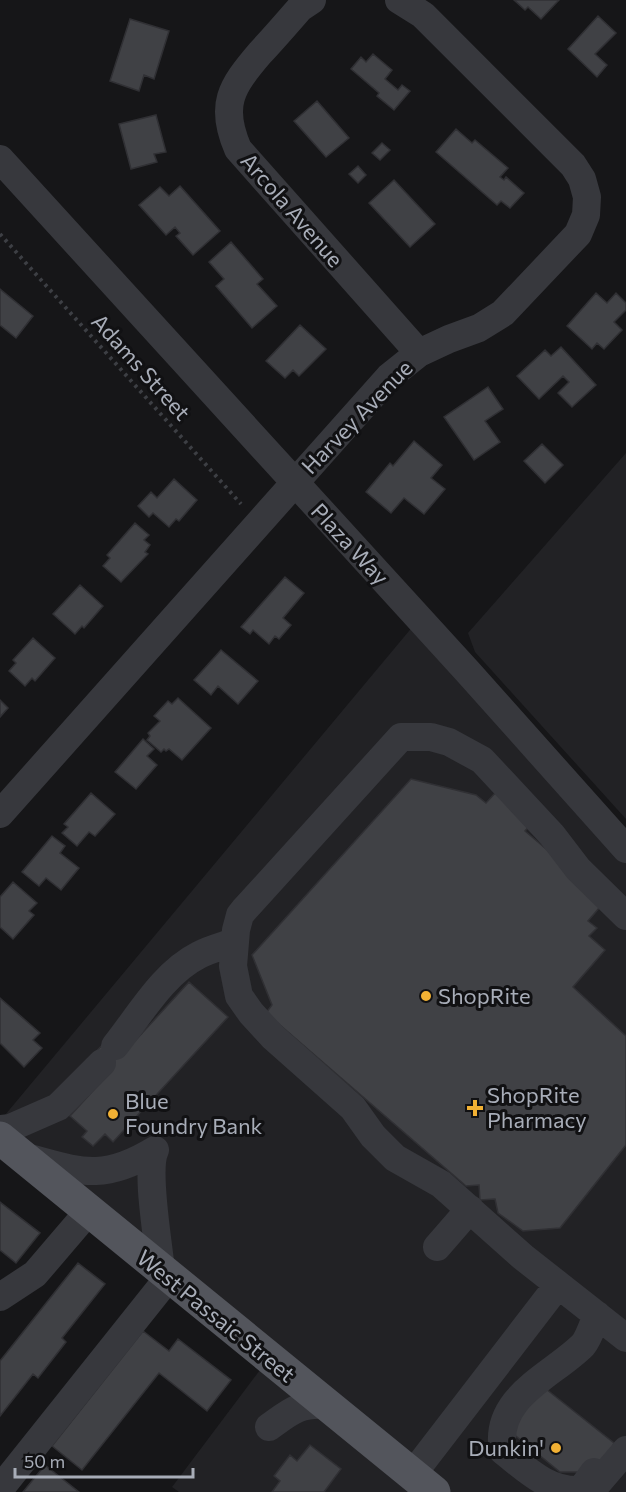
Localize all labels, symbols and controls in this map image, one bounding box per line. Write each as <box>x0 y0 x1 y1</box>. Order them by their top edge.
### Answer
street label: Arcola Avenue <box>236 147 349 272</box>
street label: Adams Street <box>86 308 196 426</box>
street label: Harvey Avenue <box>296 354 418 479</box>
street label: Plaza Way <box>306 497 395 590</box>
place label: ShopRite <box>438 982 531 1009</box>
marker: ShopRite <box>419 989 433 1003</box>
place label: ShopRite Pharmacy <box>487 1081 587 1133</box>
place label: Blue Foundry Bank <box>125 1087 263 1139</box>
marker: ShopRite Pharmacy <box>468 1101 482 1115</box>
marker: Blue Foundry Bank <box>106 1107 120 1121</box>
street label: West Passaic Street <box>132 1244 301 1388</box>
place label: Dunkin' <box>468 1434 544 1461</box>
scale bar <box>15 1441 194 1479</box>
marker: Dunkin' <box>549 1441 563 1455</box>
text: 50 m <box>24 1450 65 1472</box>

